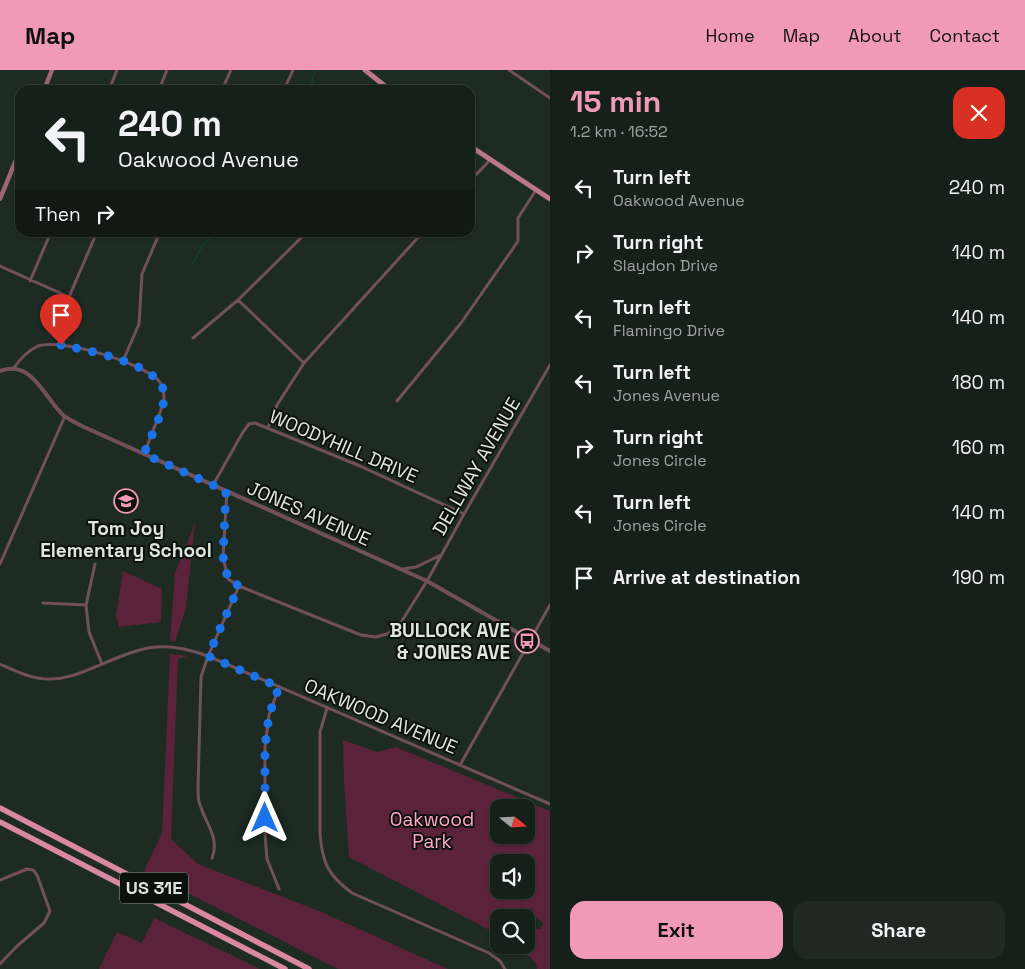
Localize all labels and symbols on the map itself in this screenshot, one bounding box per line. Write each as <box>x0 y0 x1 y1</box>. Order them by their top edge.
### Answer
pin <box>40 294 82 345</box>
street label: DELLWAY AVENUE <box>427 393 526 540</box>
street label: WOODYHILL DRIVE <box>266 404 422 489</box>
street label: JONES AVENUE <box>243 475 375 552</box>
school or university icon: Tom Joy Elementary School <box>113 488 139 514</box>
place label: Tom Joy Elementary School <box>40 516 212 563</box>
place label: BULLOCK AVE & JONES AVE <box>389 618 510 665</box>
bus stop icon: BULLOCK AVE & JONES AVE <box>514 628 540 654</box>
street label: OAKWOOD AVENUE <box>300 673 461 760</box>
position arrow <box>238 791 290 843</box>
north arrow <box>490 799 535 844</box>
park label: Oakwood Park <box>390 807 474 854</box>
road number: US 31E <box>120 872 188 904</box>

